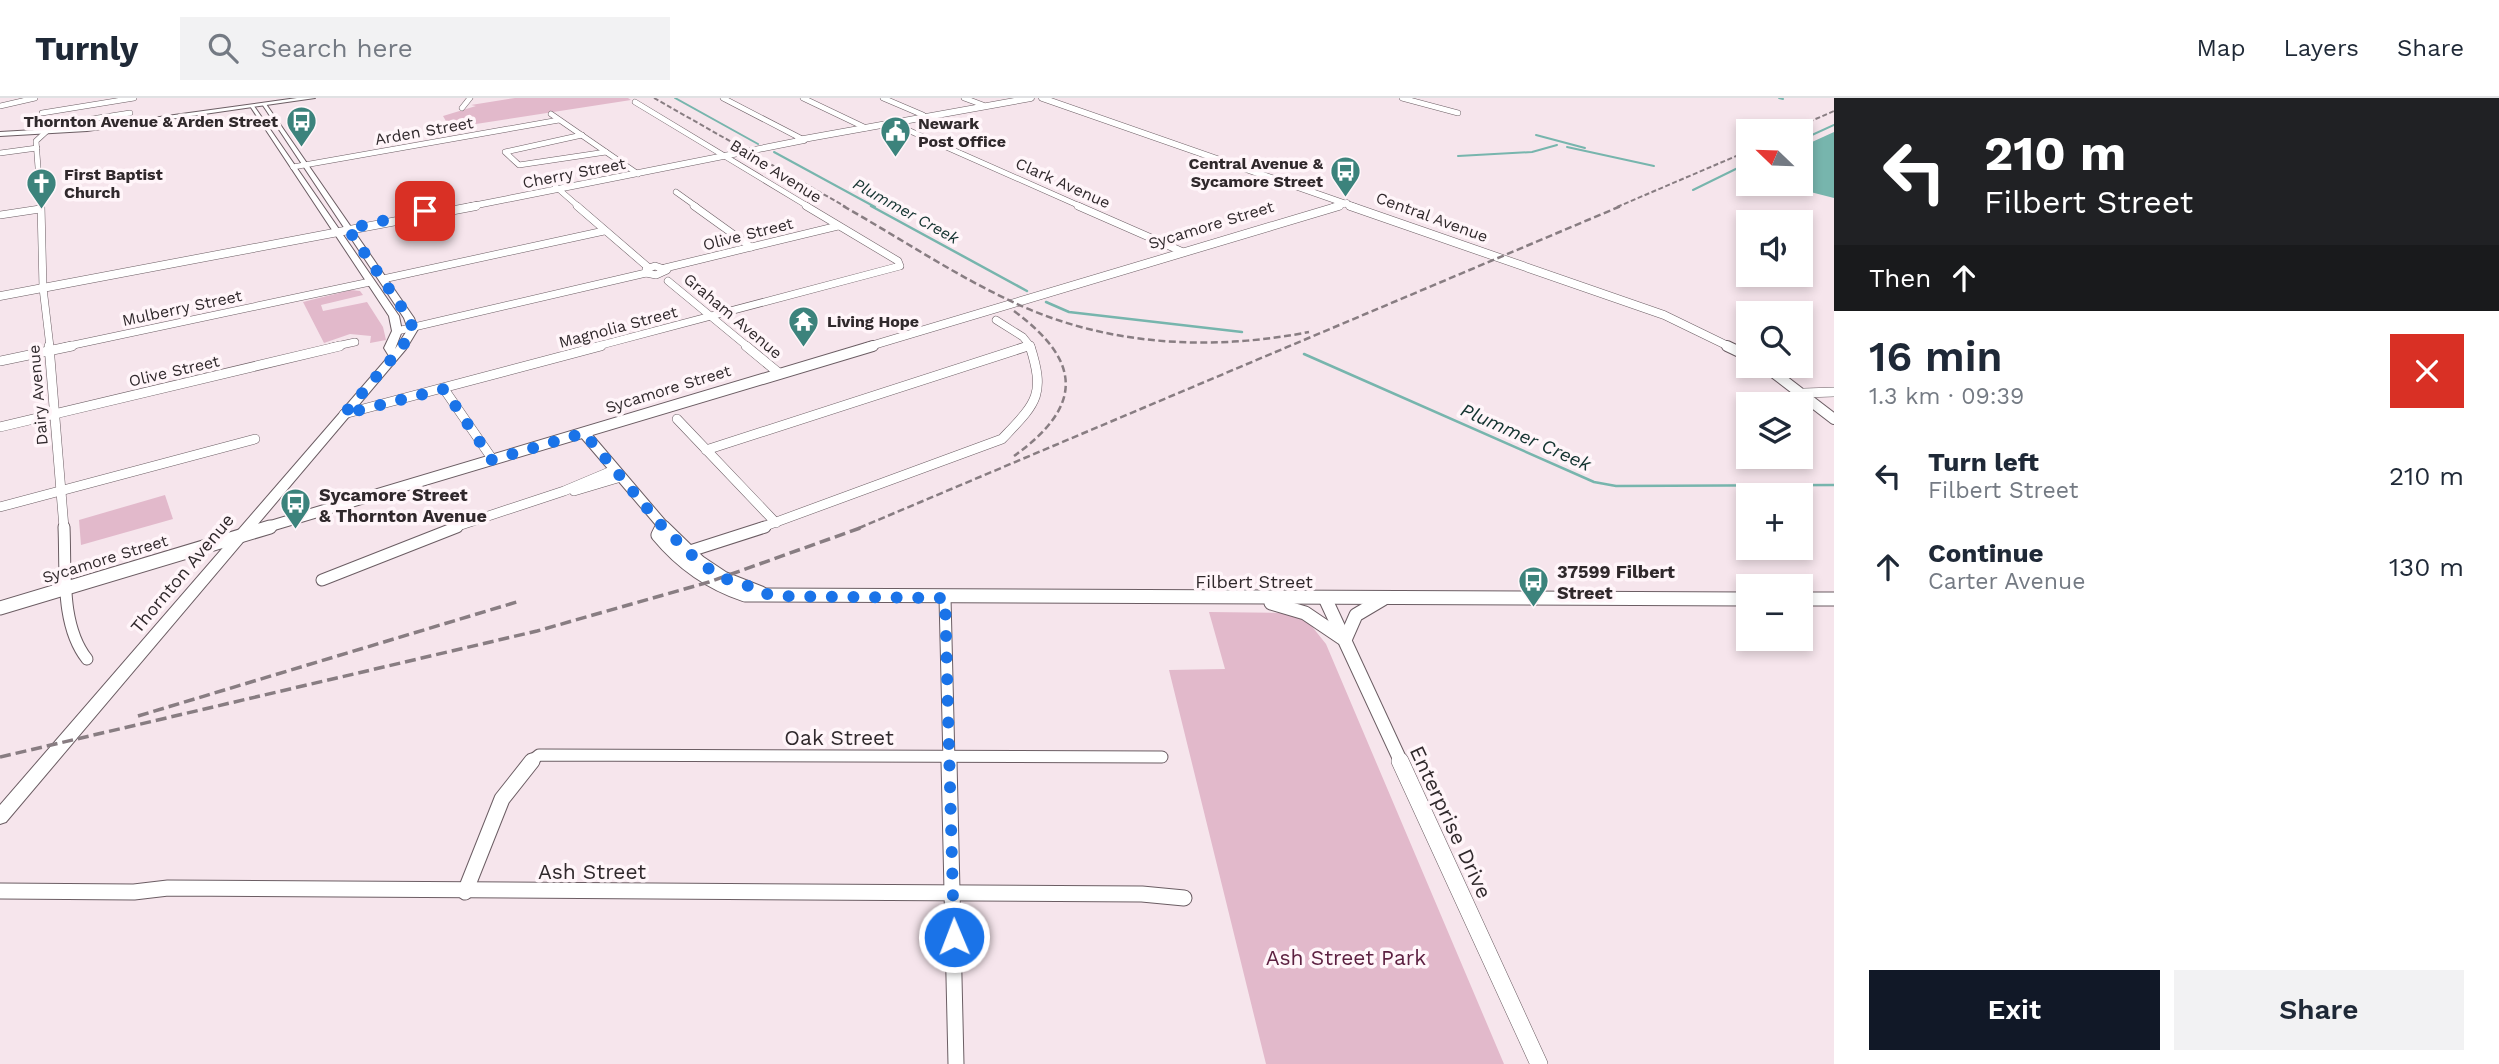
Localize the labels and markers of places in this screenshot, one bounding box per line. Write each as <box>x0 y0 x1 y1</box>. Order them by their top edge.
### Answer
bus stop icon: Thornton Avenue & Arden Street <box>284 104 318 148</box>
place label: Thornton Avenue & Arden Street <box>23 112 278 131</box>
place label: Newark Post Office <box>918 114 1006 151</box>
public building icon: Newark Post Office <box>878 115 912 159</box>
place label: Central Avenue & Sycamore Street <box>1189 154 1324 191</box>
bus stop icon: Central Avenue & Sycamore Street <box>1329 155 1363 199</box>
place label: First Baptist Church <box>64 165 163 202</box>
church icon: First Baptist Church <box>24 166 58 210</box>
pin <box>395 181 455 241</box>
temple icon: Living Hope <box>787 304 821 348</box>
place label: Living Hope <box>827 312 919 331</box>
place label: Sycamore Street & Thornton Avenue <box>319 484 487 526</box>
bus stop icon: Sycamore Street & Thornton Avenue <box>279 487 313 531</box>
place label: 37599 Filbert Street <box>1557 561 1675 603</box>
bus stop icon: 37599 Filbert Street <box>1517 564 1551 608</box>

